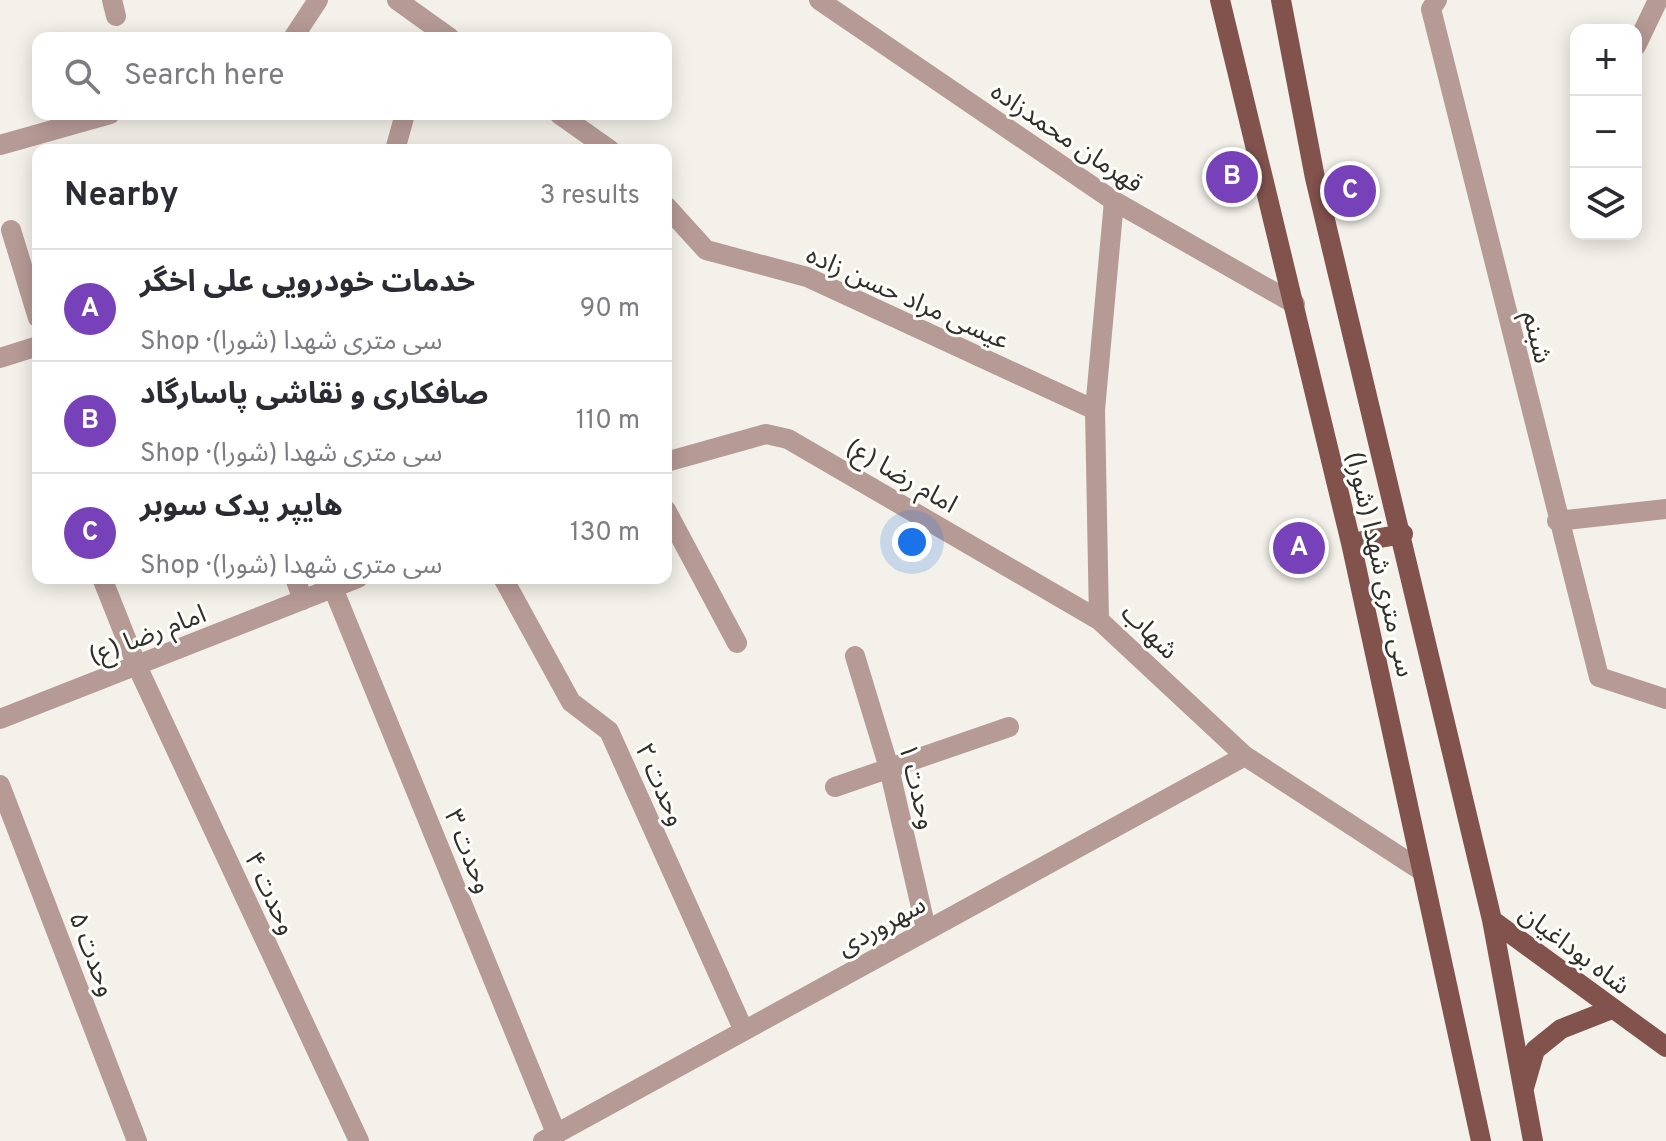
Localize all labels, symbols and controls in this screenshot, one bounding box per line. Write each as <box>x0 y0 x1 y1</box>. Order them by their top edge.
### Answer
map controls <box>1570 24 1642 240</box>
button: + <box>1570 24 1642 96</box>
search box <box>32 32 672 120</box>
icon: search <box>60 54 104 98</box>
text: Search here <box>124 58 284 95</box>
street label: قهرمان محمدزاده <box>983 76 1148 202</box>
button: − <box>1570 96 1642 168</box>
pin: B <box>1206 147 1258 207</box>
pin: C <box>1324 161 1376 221</box>
button: layers <box>1570 168 1642 240</box>
text: Nearby <box>64 175 179 218</box>
text: 3 results <box>540 180 640 213</box>
street label: عیسی مراد حسن زاده <box>800 240 1014 359</box>
text: خدمات خودرویی علی اخگر <box>140 265 475 302</box>
text: A <box>81 293 99 326</box>
text: 90 m <box>580 293 640 326</box>
street label: شبنم <box>1512 308 1558 367</box>
text: Shop · سی متری شهدا (شورا) <box>140 326 442 359</box>
text: صافکاری و نقاشی پاسارگاد <box>140 377 489 414</box>
text: B <box>81 405 99 438</box>
text: 110 m <box>576 405 640 438</box>
street label: امام رضا (ع) <box>839 432 962 523</box>
text: Shop · سی متری شهدا (شورا) <box>140 438 442 471</box>
street label: سی متری شهدا (شورا) <box>1337 449 1421 681</box>
text: هایپر یدک سوبر <box>140 489 343 526</box>
text: C <box>82 517 98 550</box>
text: 130 m <box>570 517 640 550</box>
pin: A <box>1273 518 1325 578</box>
your location <box>892 522 932 562</box>
text: Shop · سی متری شهدا (شورا) <box>140 550 442 583</box>
street label: شهاب <box>1113 598 1184 668</box>
street label: امام رضا (ع) <box>85 599 212 675</box>
street label: وحدت ۲ <box>626 738 692 832</box>
street label: وحدت ۱ <box>889 740 942 833</box>
street label: وحدت ۳ <box>435 805 498 899</box>
street label: وحدت ۴ <box>235 847 302 941</box>
street label: سهروردی <box>832 889 932 965</box>
street label: شاه بوداغیان <box>1511 899 1636 1003</box>
street label: وحدت ۵ <box>60 908 122 1002</box>

